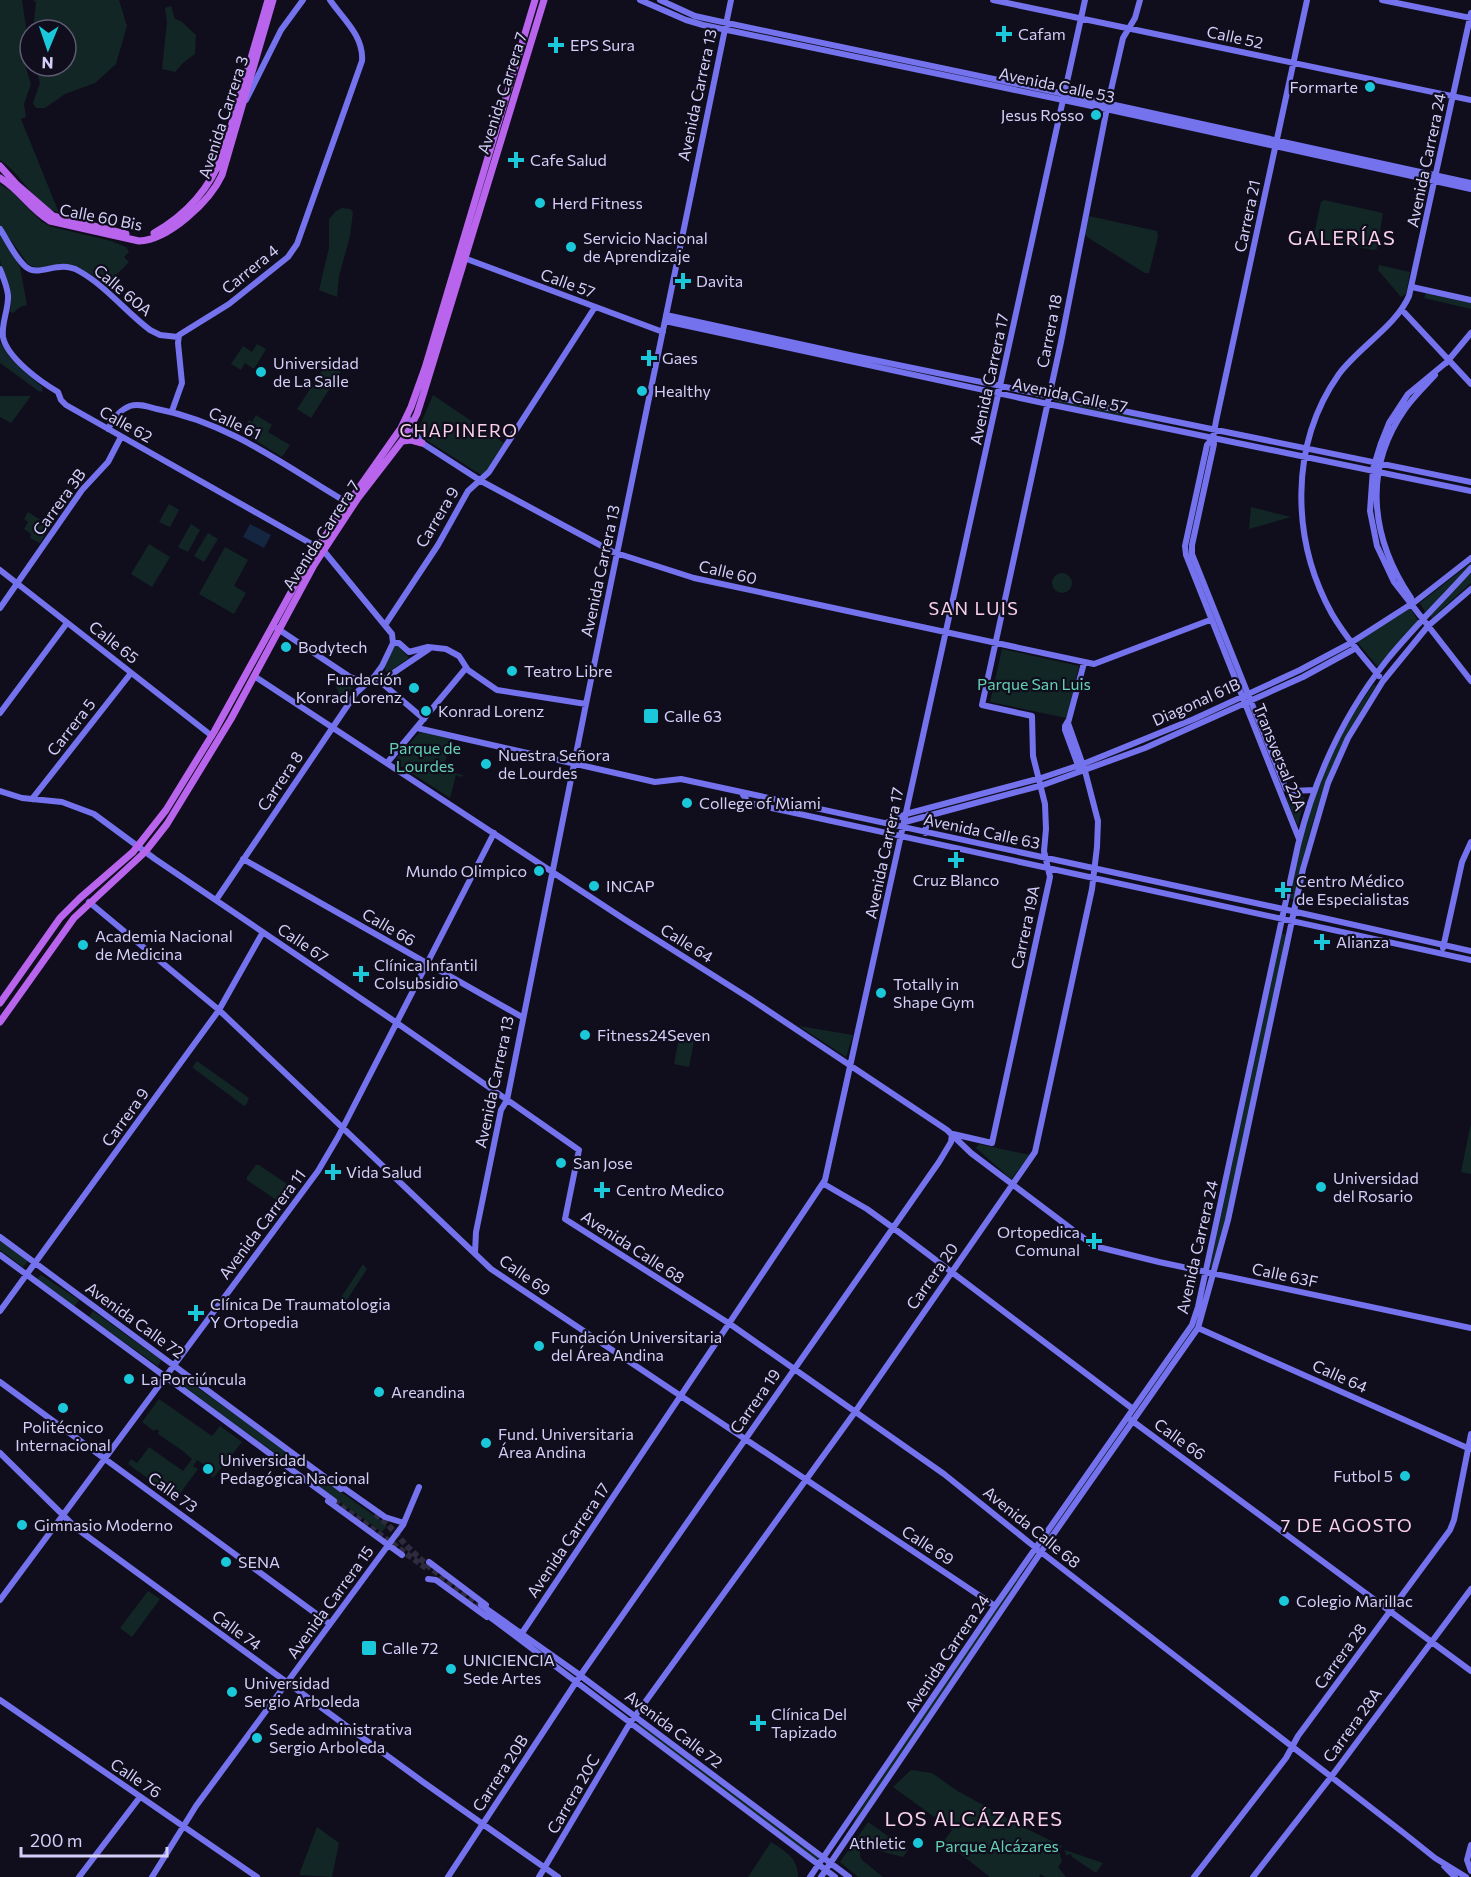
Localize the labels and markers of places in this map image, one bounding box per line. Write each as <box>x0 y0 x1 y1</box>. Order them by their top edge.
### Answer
place label: Cafam <box>1018 24 1066 43</box>
marker: Cafam <box>995 25 1013 43</box>
place label: EPS Sura <box>570 35 635 54</box>
marker: EPS Sura <box>547 36 565 54</box>
place label: Formarte <box>1290 77 1358 96</box>
marker: Formarte <box>1363 80 1377 94</box>
place label: Jesus Rosso <box>1001 105 1084 124</box>
marker: Jesus Rosso <box>1089 108 1103 122</box>
place label: Cafe Salud <box>530 150 607 169</box>
marker: Cafe Salud <box>507 151 525 169</box>
place label: Herd Fitness <box>552 193 643 212</box>
marker: Herd Fitness <box>533 196 547 210</box>
place label: Servicio Nacional de Aprendizaje <box>583 228 708 265</box>
marker: Servicio Nacional de Aprendizaje <box>564 240 578 254</box>
place label: Davita <box>696 271 743 290</box>
marker: Davita <box>674 272 692 290</box>
place label: Gaes <box>662 348 698 367</box>
marker: Gaes <box>640 349 658 367</box>
place label: Universidad de La Salle <box>273 353 359 390</box>
marker: Universidad de La Salle <box>254 365 268 379</box>
place label: Healthy <box>654 381 711 400</box>
marker: Healthy <box>635 384 649 398</box>
place label: Bodytech <box>298 637 367 656</box>
marker: Bodytech <box>279 640 293 654</box>
place label: Teatro Libre <box>524 661 612 680</box>
marker: Teatro Libre <box>505 664 519 678</box>
place label: Fundación Konrad Lorenz <box>296 669 402 706</box>
marker: Fundación Konrad Lorenz <box>407 681 421 695</box>
place label: Konrad Lorenz <box>438 701 544 720</box>
marker: Konrad Lorenz <box>419 704 433 718</box>
place label: Calle 63 <box>664 706 722 725</box>
marker: Calle 63 <box>642 707 660 725</box>
place label: Nuestra Señora de Lourdes <box>498 745 610 782</box>
marker: Nuestra Señora de Lourdes <box>479 757 493 771</box>
place label: College of Miami <box>699 793 821 812</box>
marker: College of Miami <box>680 796 694 810</box>
marker: Cruz Blanco <box>947 851 965 869</box>
place label: Mundo Olimpico <box>406 861 527 880</box>
marker: Mundo Olimpico <box>532 864 546 878</box>
place label: Cruz Blanco <box>913 870 999 889</box>
place label: Centro Médico de Especialistas <box>1296 871 1409 908</box>
place label: INCAP <box>606 876 655 895</box>
marker: INCAP <box>587 879 601 893</box>
marker: Centro Médico de Especialistas <box>1274 881 1292 899</box>
place label: Academia Nacional de Medicina <box>95 926 233 963</box>
place label: Alianza <box>1336 932 1389 951</box>
marker: Alianza <box>1313 933 1331 951</box>
marker: Academia Nacional de Medicina <box>76 938 90 952</box>
place label: Clínica Infantil Colsubsidio <box>374 955 478 992</box>
marker: Clínica Infantil Colsubsidio <box>352 965 370 983</box>
place label: Totally in Shape Gym <box>893 974 975 1011</box>
marker: Totally in Shape Gym <box>874 986 888 1000</box>
place label: Fitness24Seven <box>597 1025 710 1044</box>
marker: Fitness24Seven <box>578 1028 592 1042</box>
place label: San Jose <box>573 1153 633 1172</box>
marker: San Jose <box>554 1156 568 1170</box>
place label: Vida Salud <box>346 1162 422 1181</box>
marker: Vida Salud <box>324 1163 342 1181</box>
place label: Universidad del Rosario <box>1333 1168 1419 1205</box>
place label: Centro Medico <box>616 1180 724 1199</box>
marker: Universidad del Rosario <box>1314 1180 1328 1194</box>
marker: Centro Medico <box>593 1181 611 1199</box>
place label: Ortopedica Comunal <box>997 1222 1080 1259</box>
marker: Ortopedica Comunal <box>1085 1232 1103 1250</box>
place label: Clínica De Traumatologia Y Ortopedia <box>210 1294 391 1331</box>
marker: Clínica De Traumatologia Y Ortopedia <box>187 1304 205 1322</box>
place label: Fundación Universitaria del Área Andina <box>551 1327 722 1364</box>
marker: Fundación Universitaria del Área Andina <box>532 1339 546 1353</box>
place label: La Porciúncula <box>141 1369 246 1388</box>
marker: La Porciúncula <box>122 1372 136 1386</box>
place label: Areandina <box>391 1382 465 1401</box>
marker: Areandina <box>372 1385 386 1399</box>
marker: Politécnico Internacional <box>56 1401 70 1415</box>
place label: Politécnico Internacional <box>15 1417 111 1454</box>
place label: Fund. Universitaria Área Andina <box>498 1424 634 1461</box>
marker: Fund. Universitaria Área Andina <box>479 1436 493 1450</box>
place label: Universidad Pedagógica Nacional <box>220 1450 370 1487</box>
marker: Universidad Pedagógica Nacional <box>201 1462 215 1476</box>
place label: Futbol 5 <box>1333 1466 1393 1485</box>
marker: Futbol 5 <box>1398 1469 1412 1483</box>
place label: Gimnasio Moderno <box>34 1515 173 1534</box>
marker: Gimnasio Moderno <box>15 1518 29 1532</box>
place label: SENA <box>238 1552 280 1571</box>
marker: SENA <box>219 1555 233 1569</box>
place label: Colegio Marillac <box>1296 1591 1413 1610</box>
marker: Colegio Marillac <box>1277 1594 1291 1608</box>
place label: Calle 72 <box>382 1638 438 1657</box>
marker: Calle 72 <box>360 1639 378 1657</box>
place label: UNICIENCIA Sede Artes <box>463 1650 555 1687</box>
marker: UNICIENCIA Sede Artes <box>444 1662 458 1676</box>
place label: Universidad Sergio Arboleda <box>244 1673 360 1710</box>
marker: Universidad Sergio Arboleda <box>225 1685 239 1699</box>
place label: Clínica Del Tapizado <box>771 1704 847 1741</box>
marker: Clínica Del Tapizado <box>749 1714 767 1732</box>
place label: Sede administrativa Sergio Arboleda <box>269 1719 412 1756</box>
marker: Sede administrativa Sergio Arboleda <box>250 1731 264 1745</box>
place label: Athletic <box>849 1833 906 1852</box>
marker: Athletic <box>911 1836 925 1850</box>

